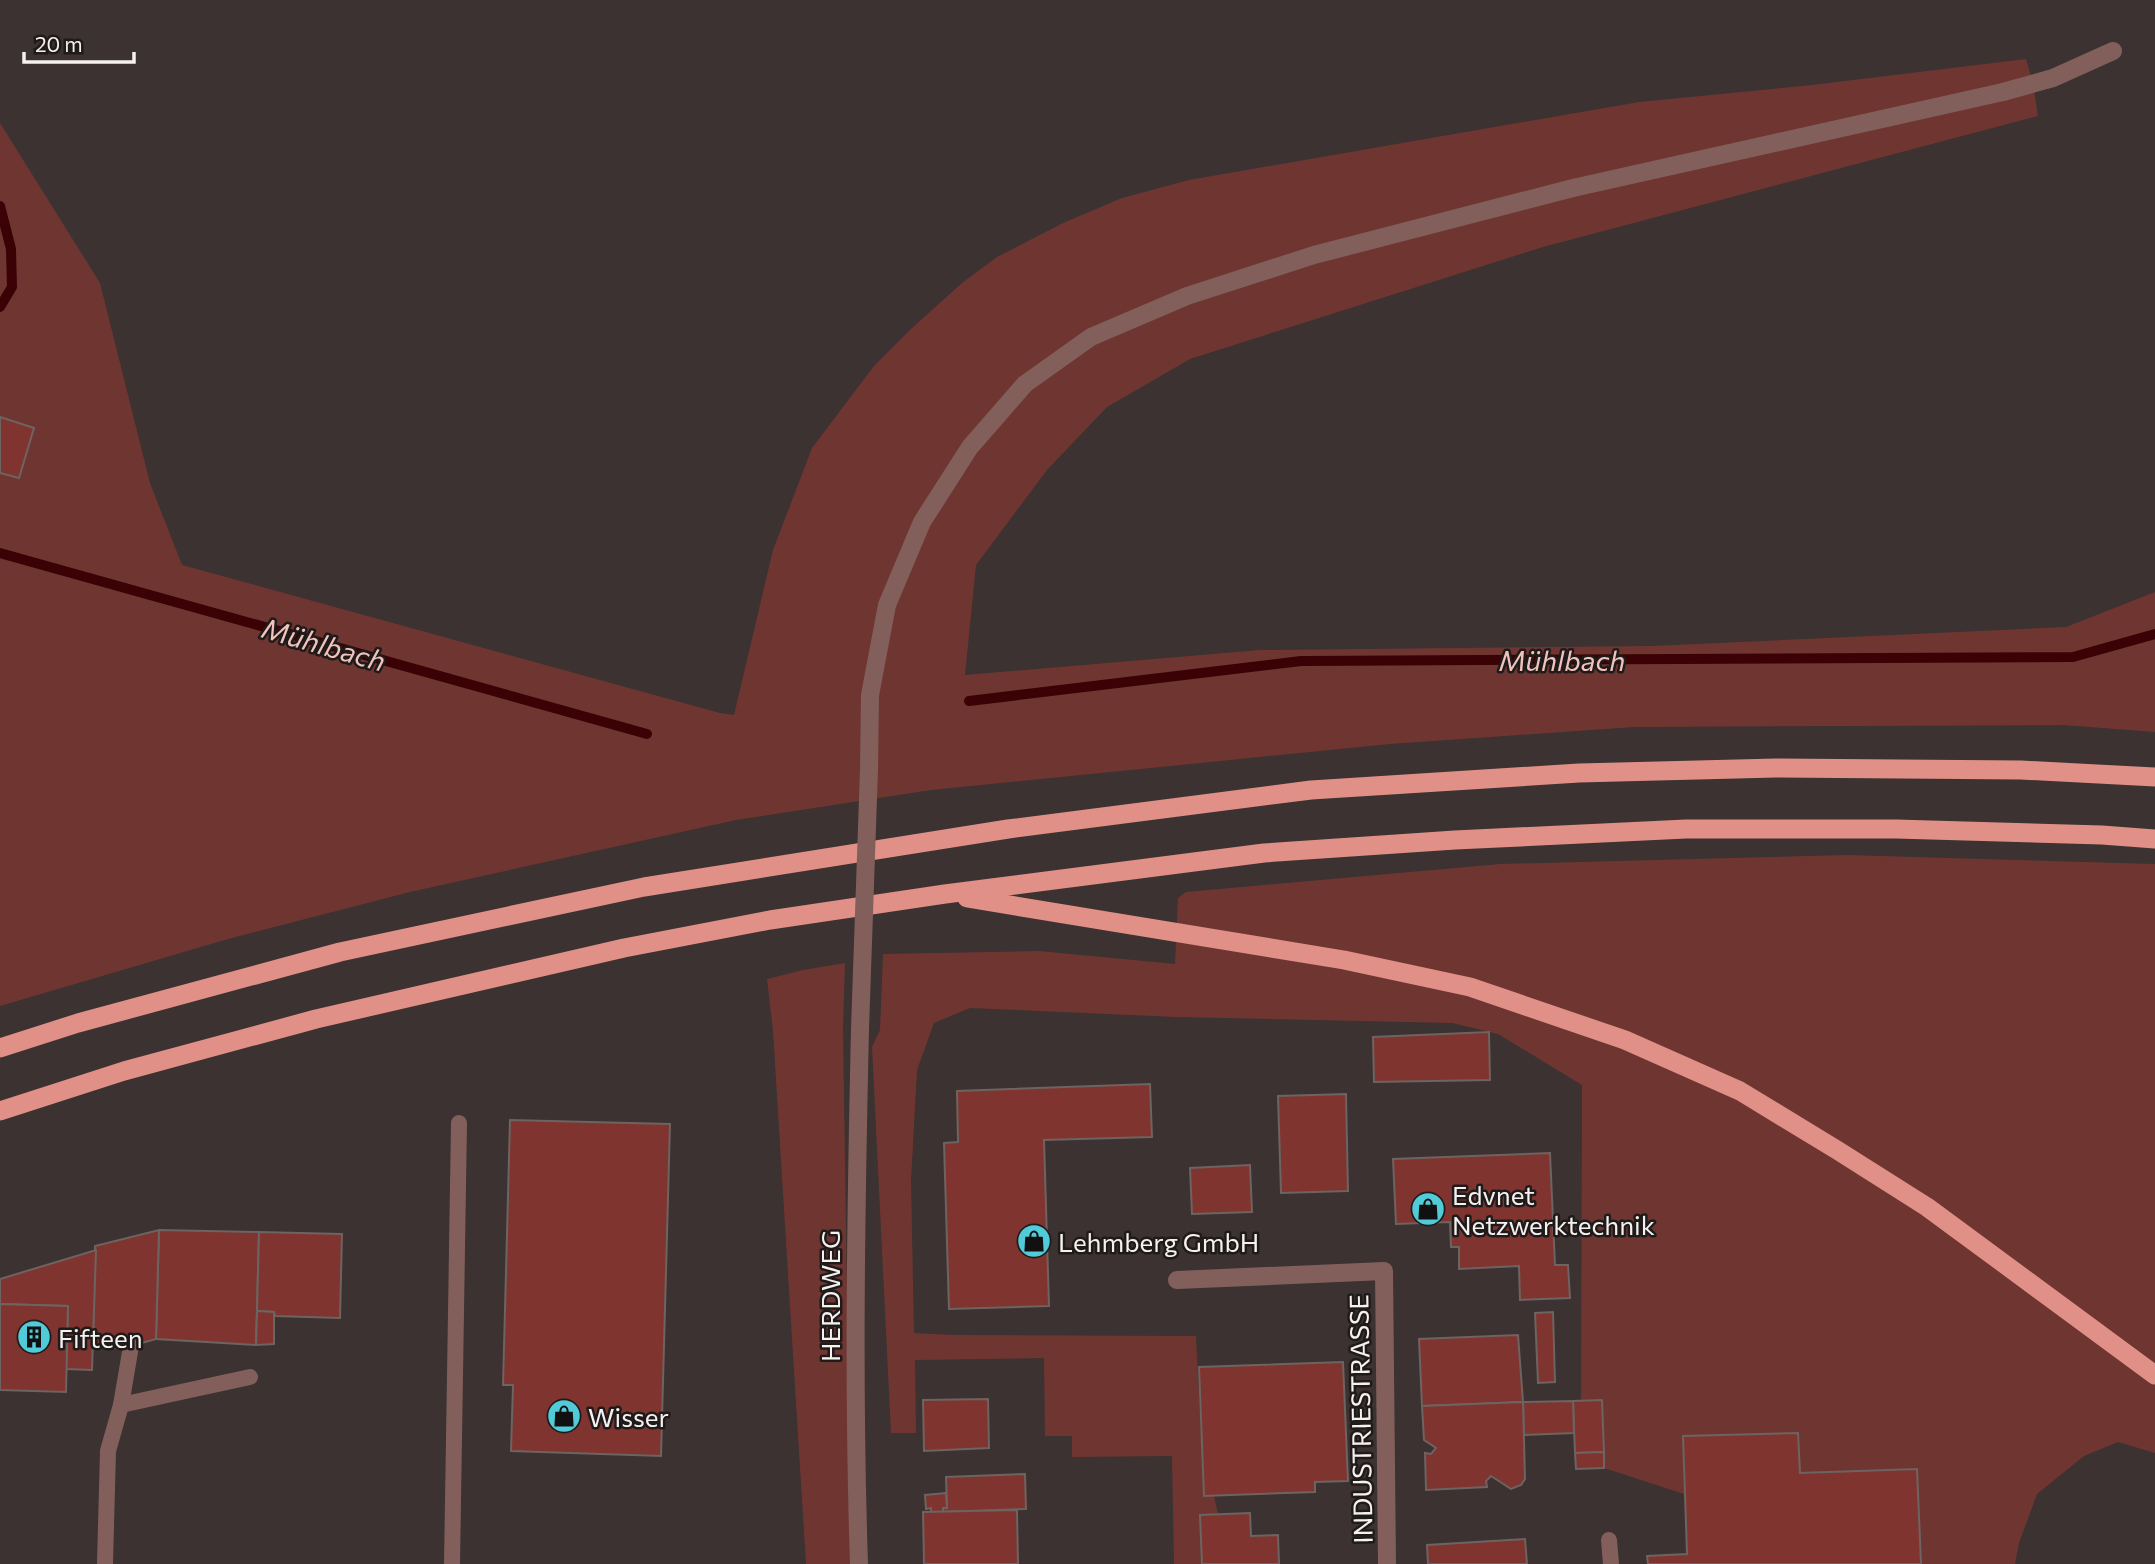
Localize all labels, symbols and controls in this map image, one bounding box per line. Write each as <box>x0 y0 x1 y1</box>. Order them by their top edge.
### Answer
scale bar <box>24 21 135 65</box>
text: 20 m <box>35 31 83 56</box>
water label: Mühlbach <box>258 610 390 678</box>
water label: Mühlbach <box>1499 643 1625 677</box>
place label: Edvnet Netzwerktechnik <box>1452 1179 1655 1240</box>
shop icon: Edvnet Netzwerktechnik <box>1409 1190 1447 1228</box>
shop icon: Lehmberg GmbH <box>1015 1222 1053 1260</box>
place label: Lehmberg GmbH <box>1058 1226 1259 1257</box>
street label: HERDWEG <box>814 1230 845 1362</box>
street label: INDUSTRIESTRASSE <box>1342 1294 1378 1544</box>
building icon: Fifteen <box>15 1318 53 1356</box>
place label: Fifteen <box>58 1322 143 1353</box>
shop icon: Wisser <box>545 1397 583 1435</box>
place label: Wisser <box>588 1401 669 1432</box>

